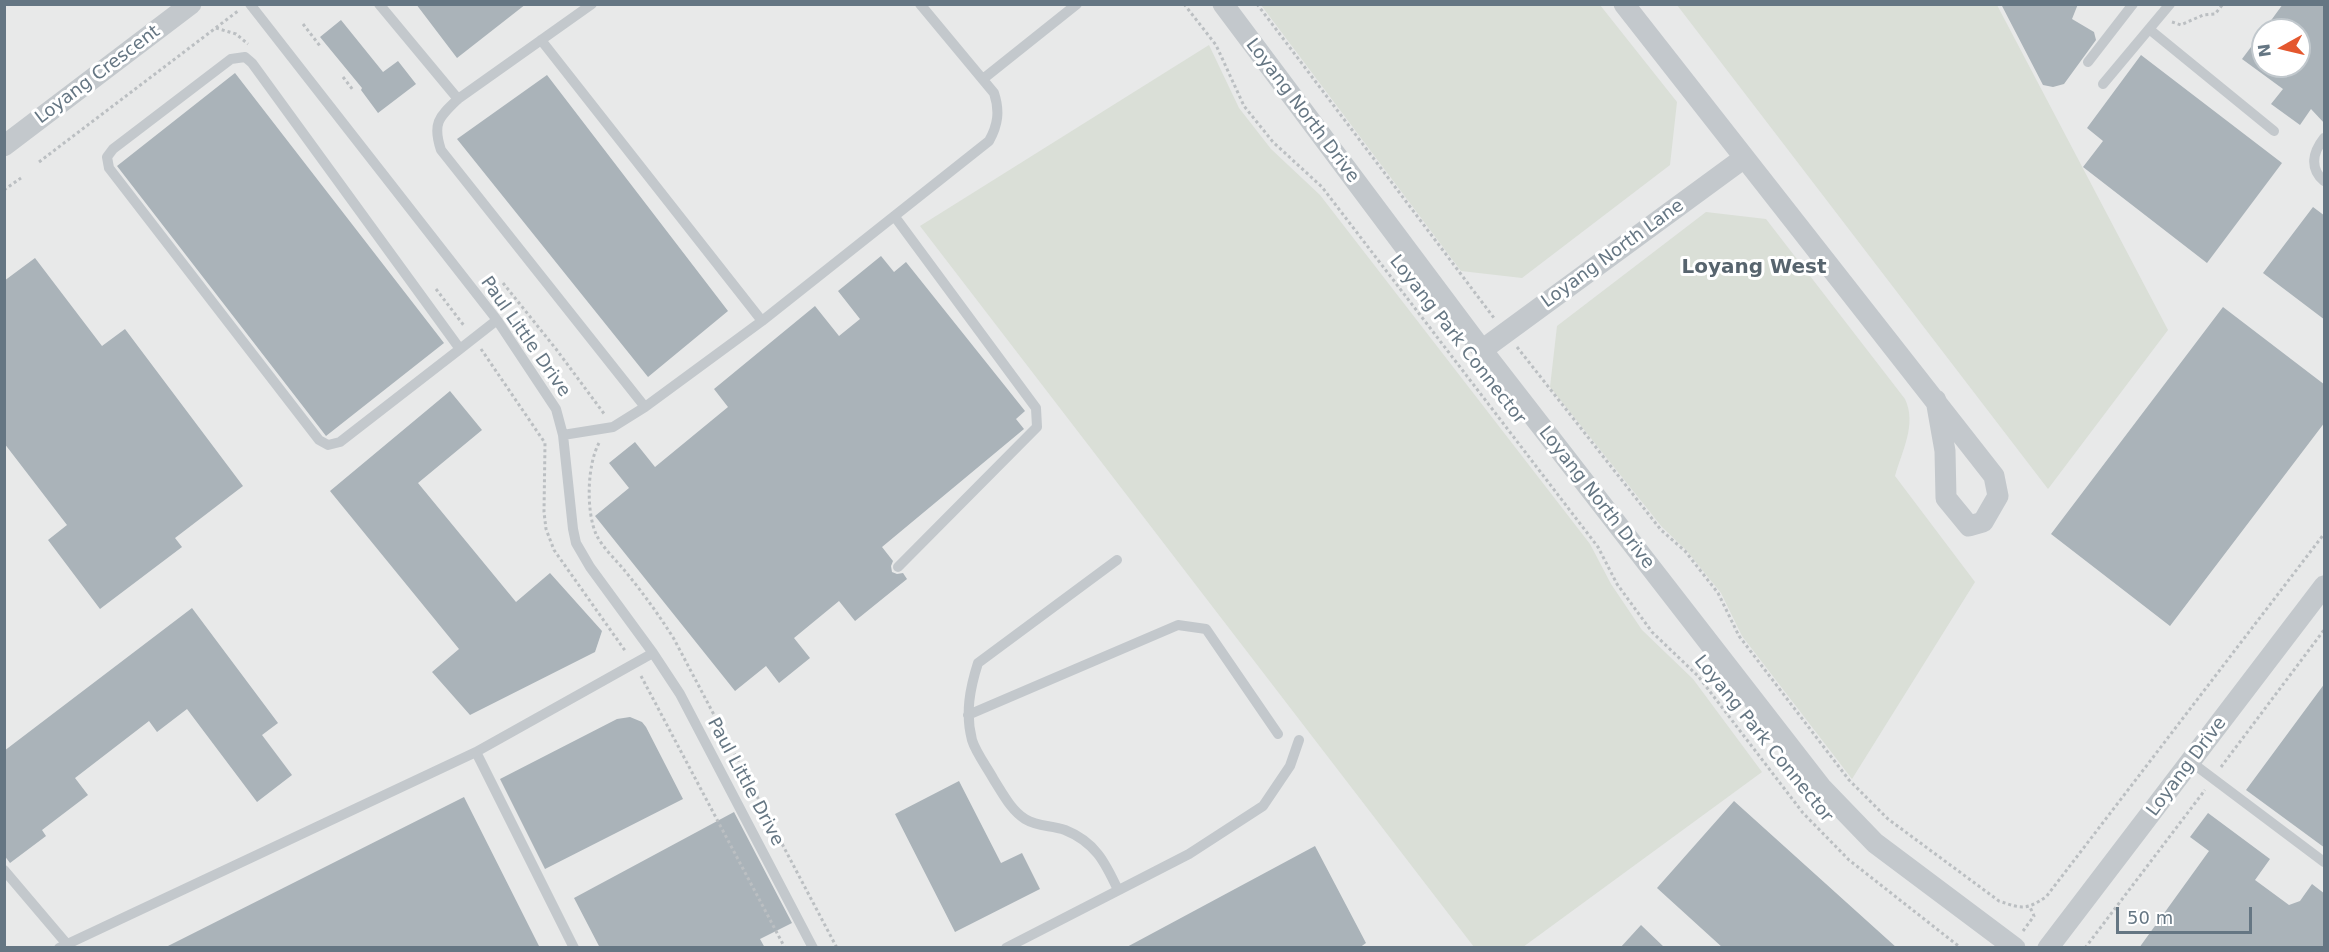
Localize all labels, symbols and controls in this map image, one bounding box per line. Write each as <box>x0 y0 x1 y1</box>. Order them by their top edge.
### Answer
north arrow <box>2251 18 2311 78</box>
street label: Loyang Crescent <box>31 21 165 129</box>
street label: Loyang North Drive <box>1241 35 1363 187</box>
text: N <box>2254 42 2275 58</box>
street label: Loyang North Lane <box>1538 195 1688 313</box>
street label: Loyang Park Connector <box>1384 251 1530 429</box>
district label: Loyang West <box>1682 256 1826 280</box>
street label: Paul Little Drive <box>475 273 575 401</box>
street label: Loyang North Drive <box>1534 422 1658 574</box>
street label: Loyang Park Connector <box>1689 651 1837 827</box>
street label: Loyang Drive <box>2143 713 2231 821</box>
street label: Paul Little Drive <box>702 714 788 850</box>
scale bar <box>2119 895 2256 933</box>
text: 50 m <box>2127 907 2173 928</box>

